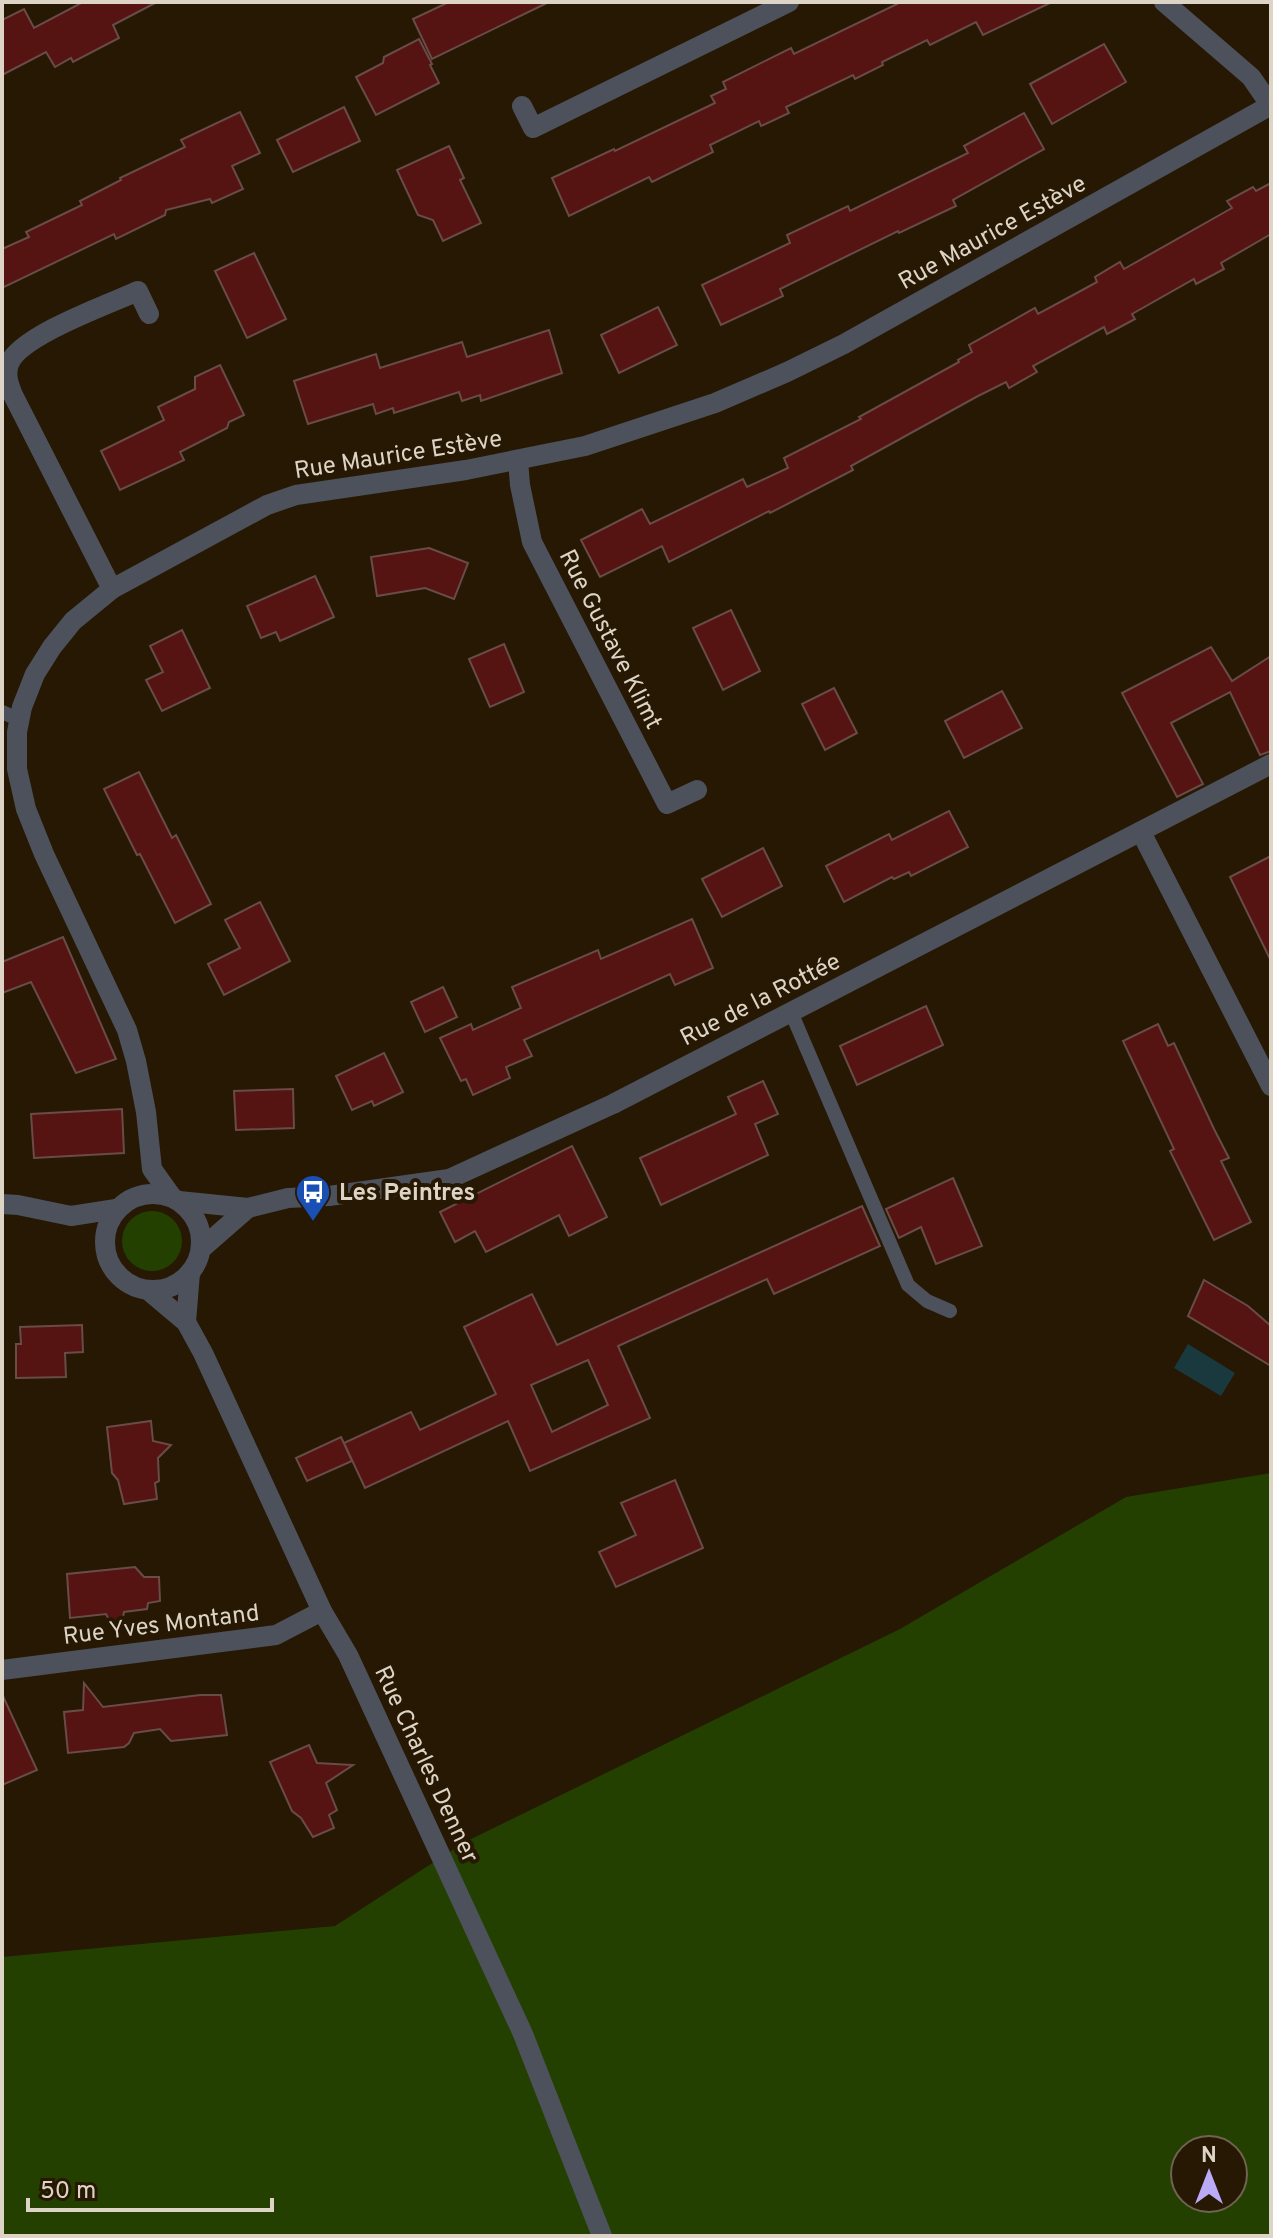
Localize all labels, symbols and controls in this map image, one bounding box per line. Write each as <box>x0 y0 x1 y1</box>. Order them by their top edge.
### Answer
street label: Rue Maurice Estève <box>894 170 1092 298</box>
street label: Rue Maurice Estève <box>292 425 504 487</box>
street label: Rue Gustave Klimt <box>551 545 668 735</box>
street label: Rue de la Rottée <box>676 947 846 1054</box>
bus stop icon: Les Peintres <box>294 1173 332 1223</box>
place label: Les Peintres <box>339 1179 475 1209</box>
street label: Rue Yves Montand <box>61 1599 261 1653</box>
street label: Rue Charles Denner <box>366 1661 484 1868</box>
north arrow <box>1169 2134 1249 2214</box>
text: N <box>1201 2143 1217 2170</box>
scale bar <box>28 2162 272 2212</box>
text: 50 m <box>40 2177 96 2207</box>

